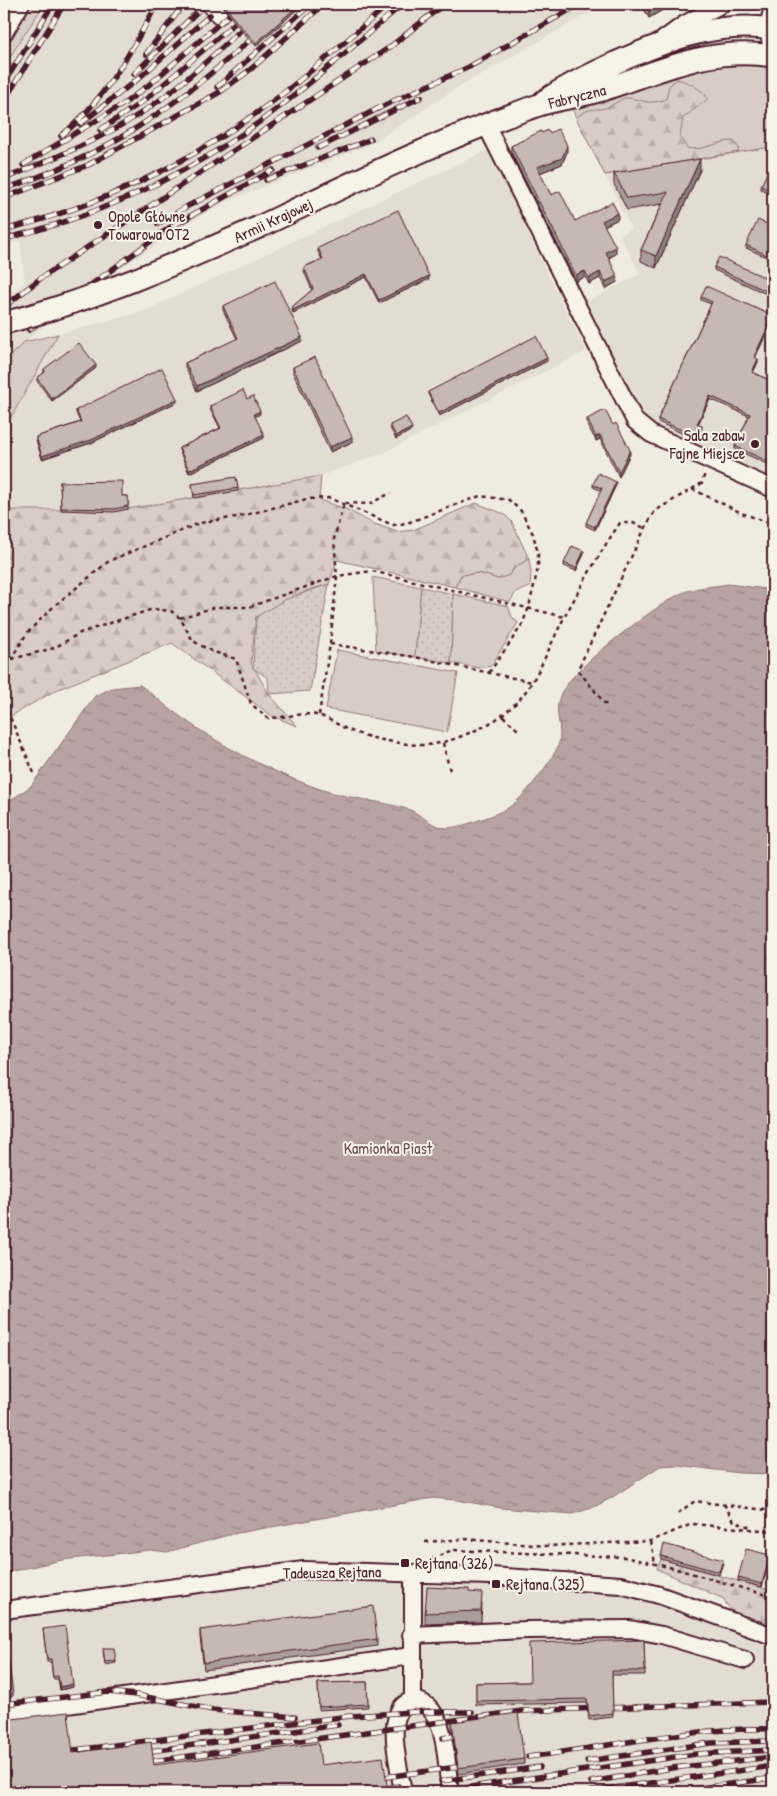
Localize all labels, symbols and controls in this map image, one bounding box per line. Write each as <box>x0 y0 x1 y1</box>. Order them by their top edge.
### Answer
street label: Fabryczna <box>545 78 608 114</box>
street label: Armii Krajowej <box>230 192 316 248</box>
place label: Opole Główne Towarowa OT2 <box>108 205 190 245</box>
marker: Opole Główne Towarowa OT2 <box>92 219 104 231</box>
place label: Sala zabaw Fajne Miejsce <box>669 424 746 464</box>
marker: Sala zabaw Fajne Miejsce <box>749 438 761 450</box>
park label: Kamionka Piast <box>344 1137 433 1159</box>
place label: Rejtana (326) <box>415 1552 494 1574</box>
marker: Rejtana (326) <box>399 1557 411 1569</box>
street label: Tadeusza Rejtana <box>283 1560 381 1584</box>
place label: Rejtana (325) <box>506 1573 585 1595</box>
marker: Rejtana (325) <box>490 1578 502 1590</box>

